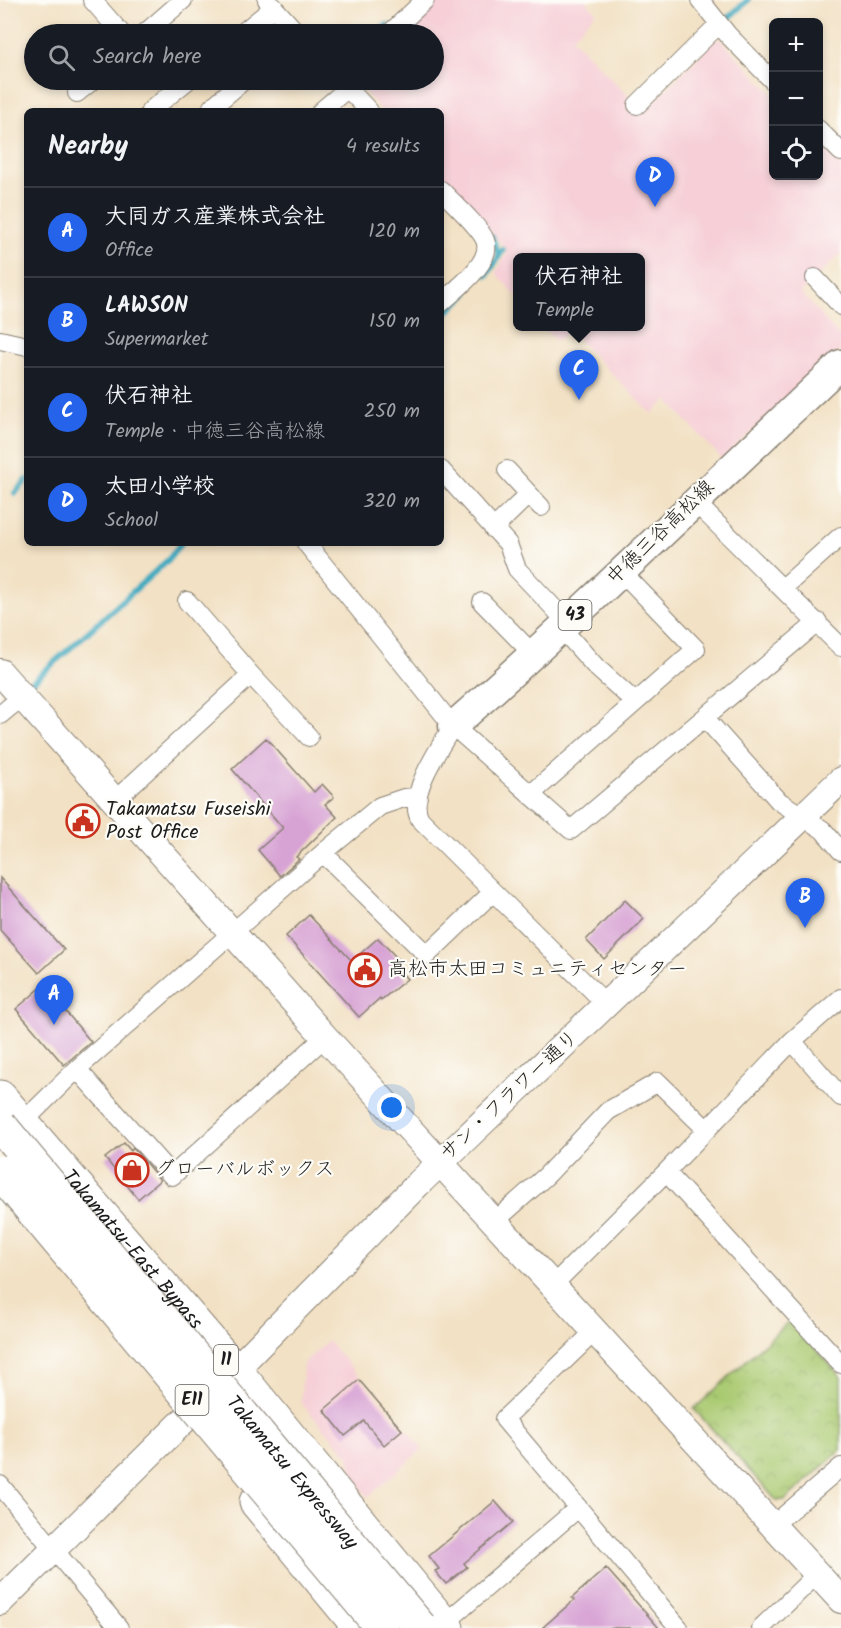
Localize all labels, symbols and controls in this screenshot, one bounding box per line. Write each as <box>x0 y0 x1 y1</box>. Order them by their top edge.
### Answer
map controls <box>769 18 823 180</box>
button: + <box>769 18 823 72</box>
search box <box>24 24 444 90</box>
text: Search here <box>93 40 201 75</box>
icon: search <box>45 41 78 74</box>
button: − <box>769 72 823 126</box>
text: Nearby <box>48 126 128 168</box>
button: locate <box>769 126 823 180</box>
text: 4 results <box>346 131 420 163</box>
pin: D <box>636 158 674 207</box>
text: 大同ガス産業株式会社 <box>105 200 325 235</box>
text: A <box>61 216 74 248</box>
text: 120 m <box>368 216 420 248</box>
text: Office <box>105 235 153 267</box>
popup <box>513 253 645 331</box>
text: 伏石神社 <box>535 260 623 295</box>
text: LAWSON <box>105 289 188 324</box>
text: Temple <box>535 295 594 327</box>
text: B <box>61 306 74 338</box>
text: 150 m <box>369 306 420 338</box>
text: Supermarket <box>105 324 208 356</box>
pin: C <box>560 350 598 400</box>
text: 伏石神社 <box>105 379 193 414</box>
text: C <box>61 396 74 428</box>
text: 250 m <box>364 396 420 428</box>
text: Temple · 中徳三谷高松線 <box>105 416 325 448</box>
text: 太田小学校 <box>105 470 215 505</box>
street label: 中徳三谷高松線 <box>600 473 722 593</box>
text: D <box>61 486 74 518</box>
text: 320 m <box>363 486 420 518</box>
text: School <box>105 505 158 537</box>
road number: 43 <box>558 600 592 630</box>
place label: Takamatsu Fuseishi Post Office <box>106 794 272 849</box>
public building icon: Takamatsu Fuseishi Post Office <box>65 803 101 839</box>
pin: B <box>786 878 824 928</box>
public building icon: 高松市太田コミュニティセンター <box>347 952 383 988</box>
place label: 高松市太田コミュニティセンター <box>388 954 687 986</box>
pin: A <box>34 976 74 1025</box>
street label: サン・フラワー通り <box>433 1023 587 1169</box>
your location <box>377 1093 406 1122</box>
shop icon: グローバルボックス <box>114 1152 150 1188</box>
place label: グローバルボックス <box>155 1154 335 1186</box>
street label: Takamatsu-East Bypass <box>53 1163 210 1338</box>
road number: 11 <box>214 1345 238 1375</box>
road number: E11 <box>176 1385 208 1415</box>
street label: Takamatsu Expressway <box>217 1389 366 1558</box>

